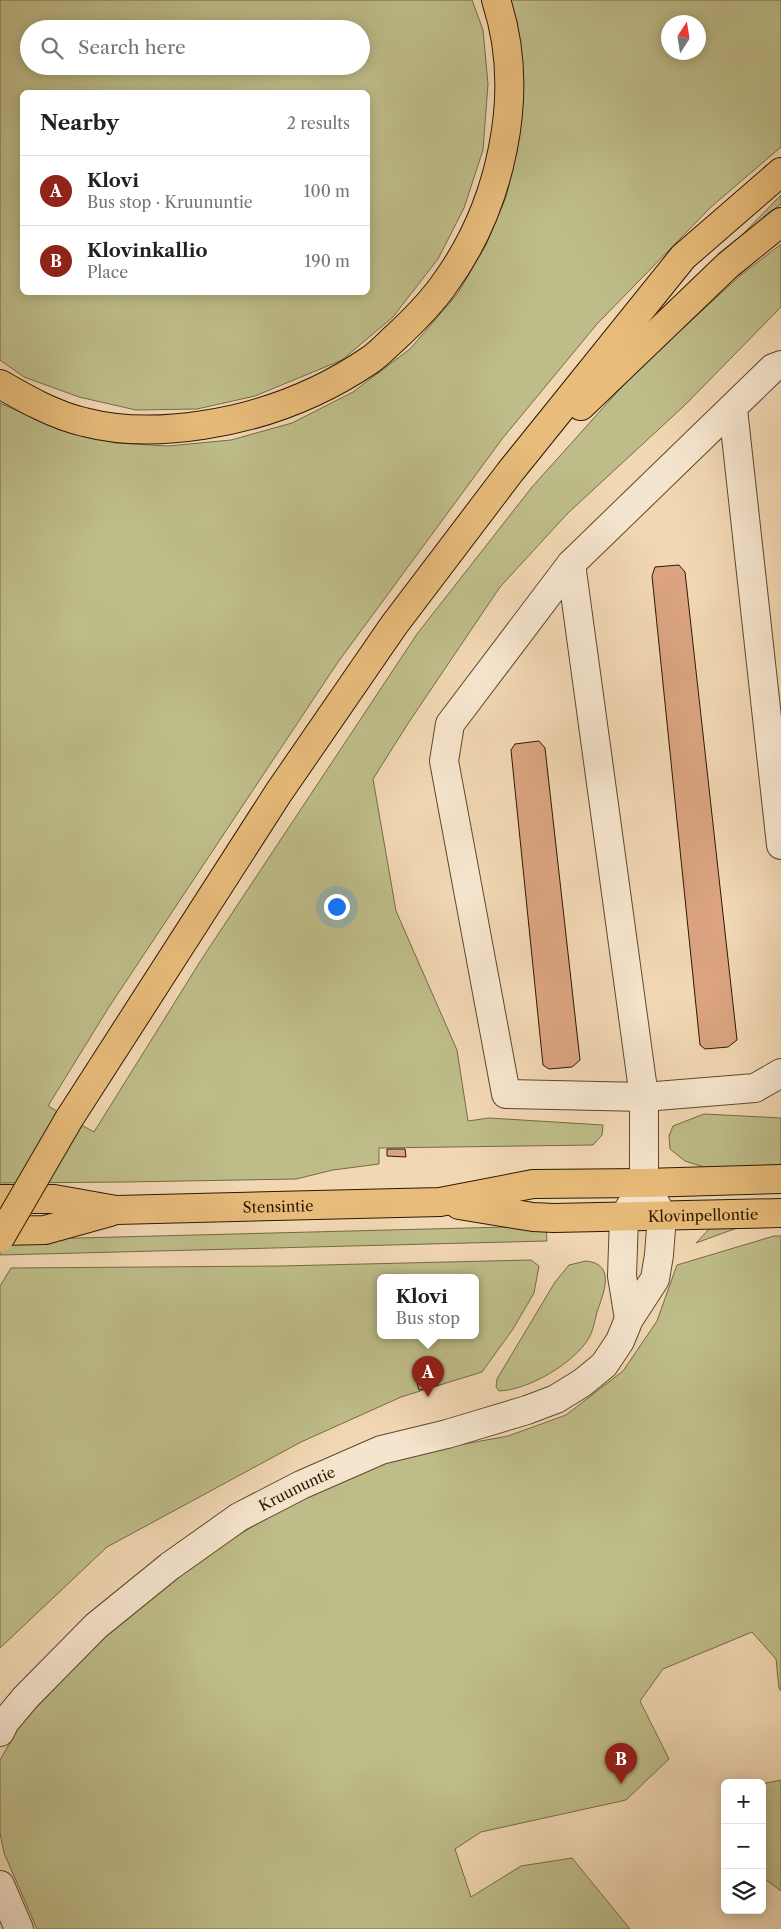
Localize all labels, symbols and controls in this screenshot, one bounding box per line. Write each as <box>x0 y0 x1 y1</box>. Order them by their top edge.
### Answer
north arrow <box>661 15 706 60</box>
search box <box>20 20 370 75</box>
icon: search <box>38 34 66 62</box>
text: Search here <box>78 36 186 59</box>
text: Nearby <box>40 110 119 135</box>
text: 2 results <box>287 113 350 133</box>
text: Klovi <box>87 169 139 192</box>
text: A <box>50 181 62 201</box>
text: 100 m <box>304 181 350 201</box>
text: Bus stop · Kruununtie <box>87 192 253 212</box>
text: Klovinkallio <box>87 239 207 262</box>
text: B <box>50 251 62 271</box>
text: 190 m <box>305 251 350 271</box>
text: Place <box>87 262 128 282</box>
your location <box>324 894 350 920</box>
street label: Stensintie <box>242 1196 314 1216</box>
street label: Klovinpellontie <box>648 1204 758 1225</box>
popup <box>377 1274 479 1339</box>
text: Klovi <box>396 1285 448 1308</box>
text: Bus stop <box>396 1308 460 1328</box>
pin: A <box>412 1356 444 1397</box>
street label: Kruununtie <box>255 1462 338 1515</box>
pin: B <box>605 1743 637 1784</box>
map controls <box>721 1779 766 1914</box>
button: + <box>721 1779 766 1824</box>
button: − <box>721 1824 766 1869</box>
button: layers <box>721 1869 766 1914</box>

